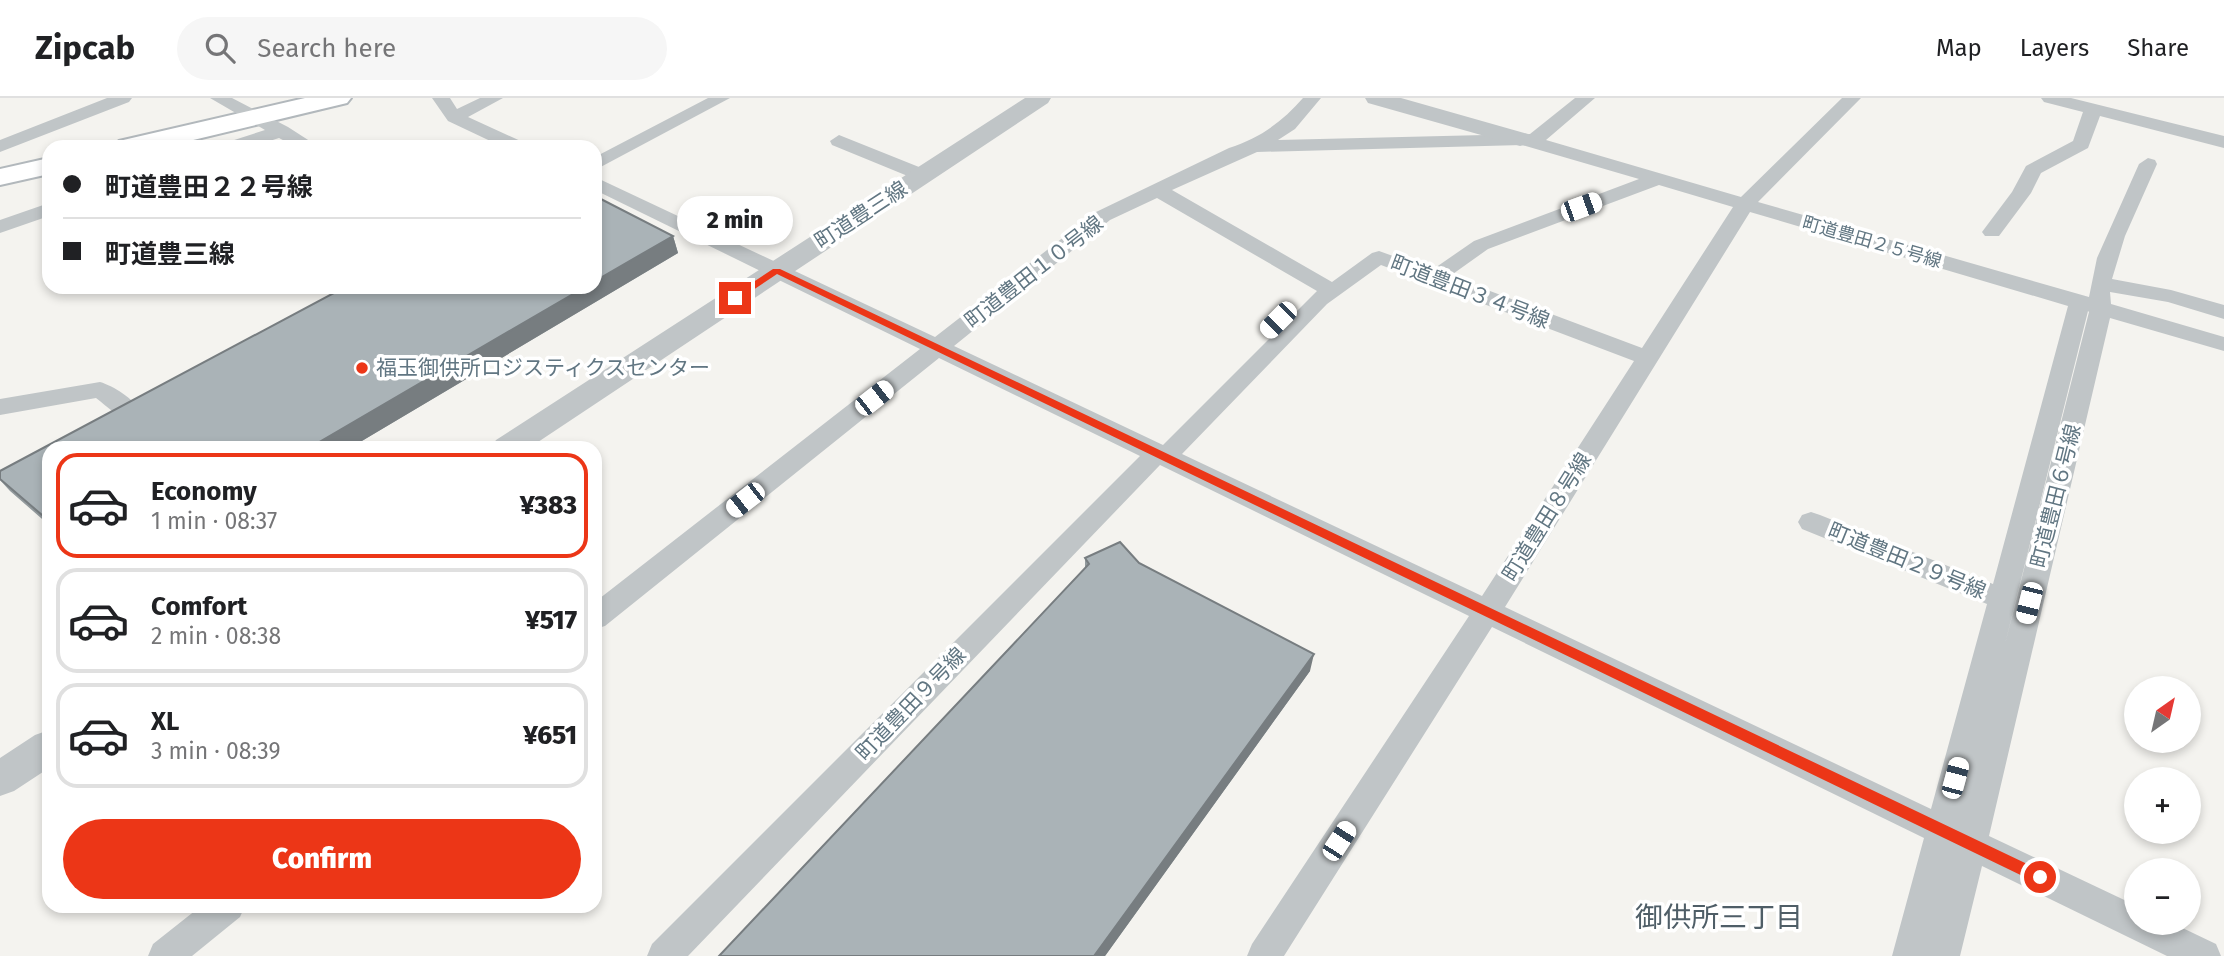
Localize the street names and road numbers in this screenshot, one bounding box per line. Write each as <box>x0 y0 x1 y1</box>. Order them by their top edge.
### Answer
street label: 町道豊三線 <box>810 176 912 254</box>
street label: 町道豊田１０号線 <box>960 210 1108 334</box>
street label: 町道豊田２５号線 <box>1800 212 1944 272</box>
street label: 町道豊田３４号線 <box>1387 250 1553 334</box>
street label: 町道豊田６号線 <box>2026 422 2086 570</box>
street label: 町道豊田８号線 <box>1497 448 1597 586</box>
street label: 町道豊田２９号線 <box>1824 517 1990 605</box>
street label: 町道豊田９号線 <box>851 642 971 766</box>

